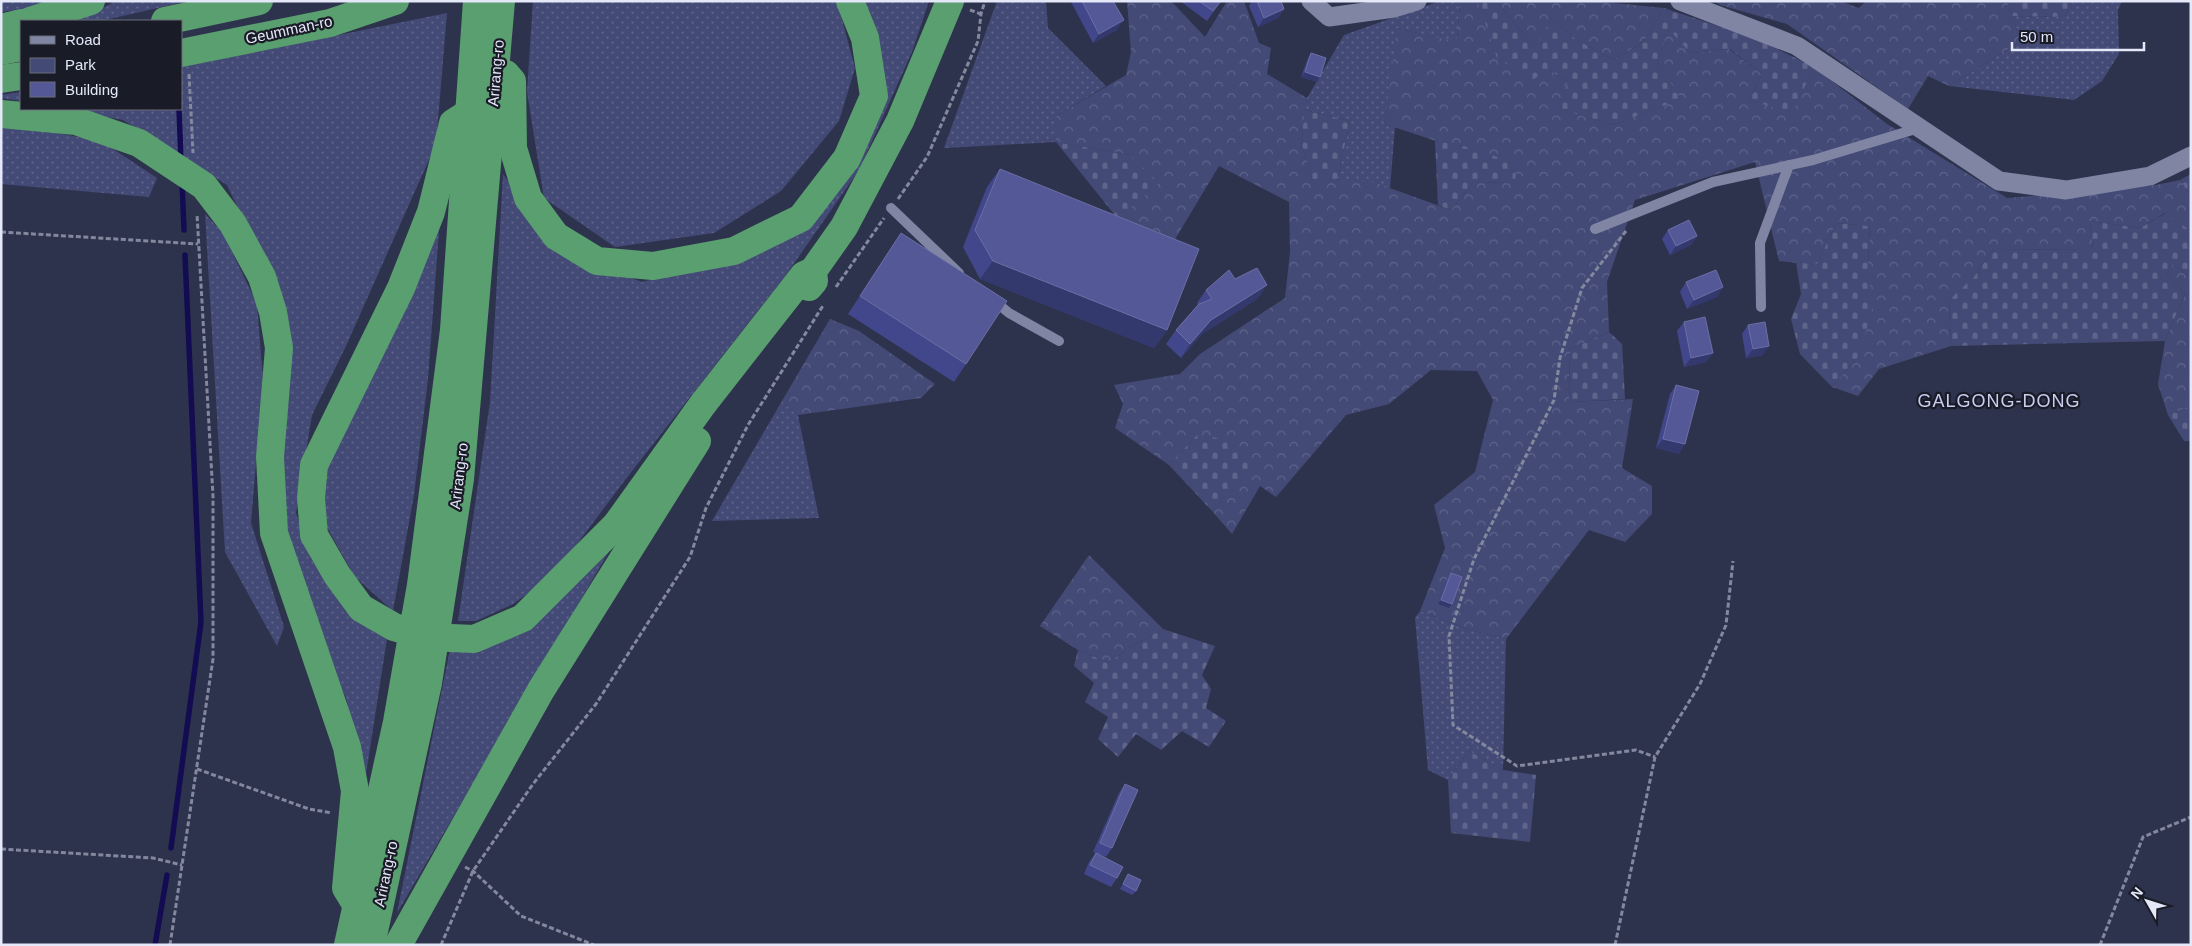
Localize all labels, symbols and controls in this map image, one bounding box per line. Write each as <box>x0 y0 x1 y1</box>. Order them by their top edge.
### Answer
street label: Geumman-ro <box>244 12 334 47</box>
legend <box>20 20 182 110</box>
scale bar <box>2012 20 2144 52</box>
text: 50 m <box>2020 28 2053 45</box>
text: Road <box>65 31 101 48</box>
street label: Arirang-ro <box>484 39 507 107</box>
text: Park <box>65 56 96 73</box>
text: Building <box>65 81 118 98</box>
district label: GALGONG-DONG <box>1917 391 2081 411</box>
street label: Arirang-ro <box>446 442 471 510</box>
street label: Arirang-ro <box>370 840 401 908</box>
north arrow <box>2122 876 2172 926</box>
text: N <box>2127 884 2146 902</box>

